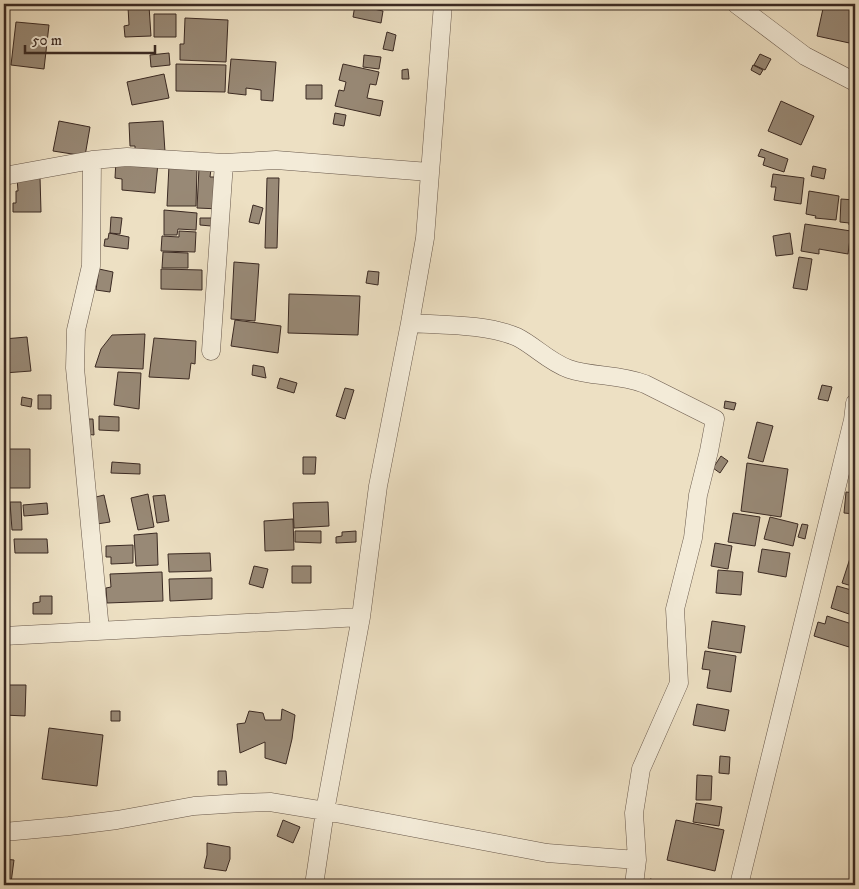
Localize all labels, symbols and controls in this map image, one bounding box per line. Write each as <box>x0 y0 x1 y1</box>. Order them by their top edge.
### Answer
scale bar <box>25 22 155 54</box>
text: 50 m <box>32 31 62 50</box>

